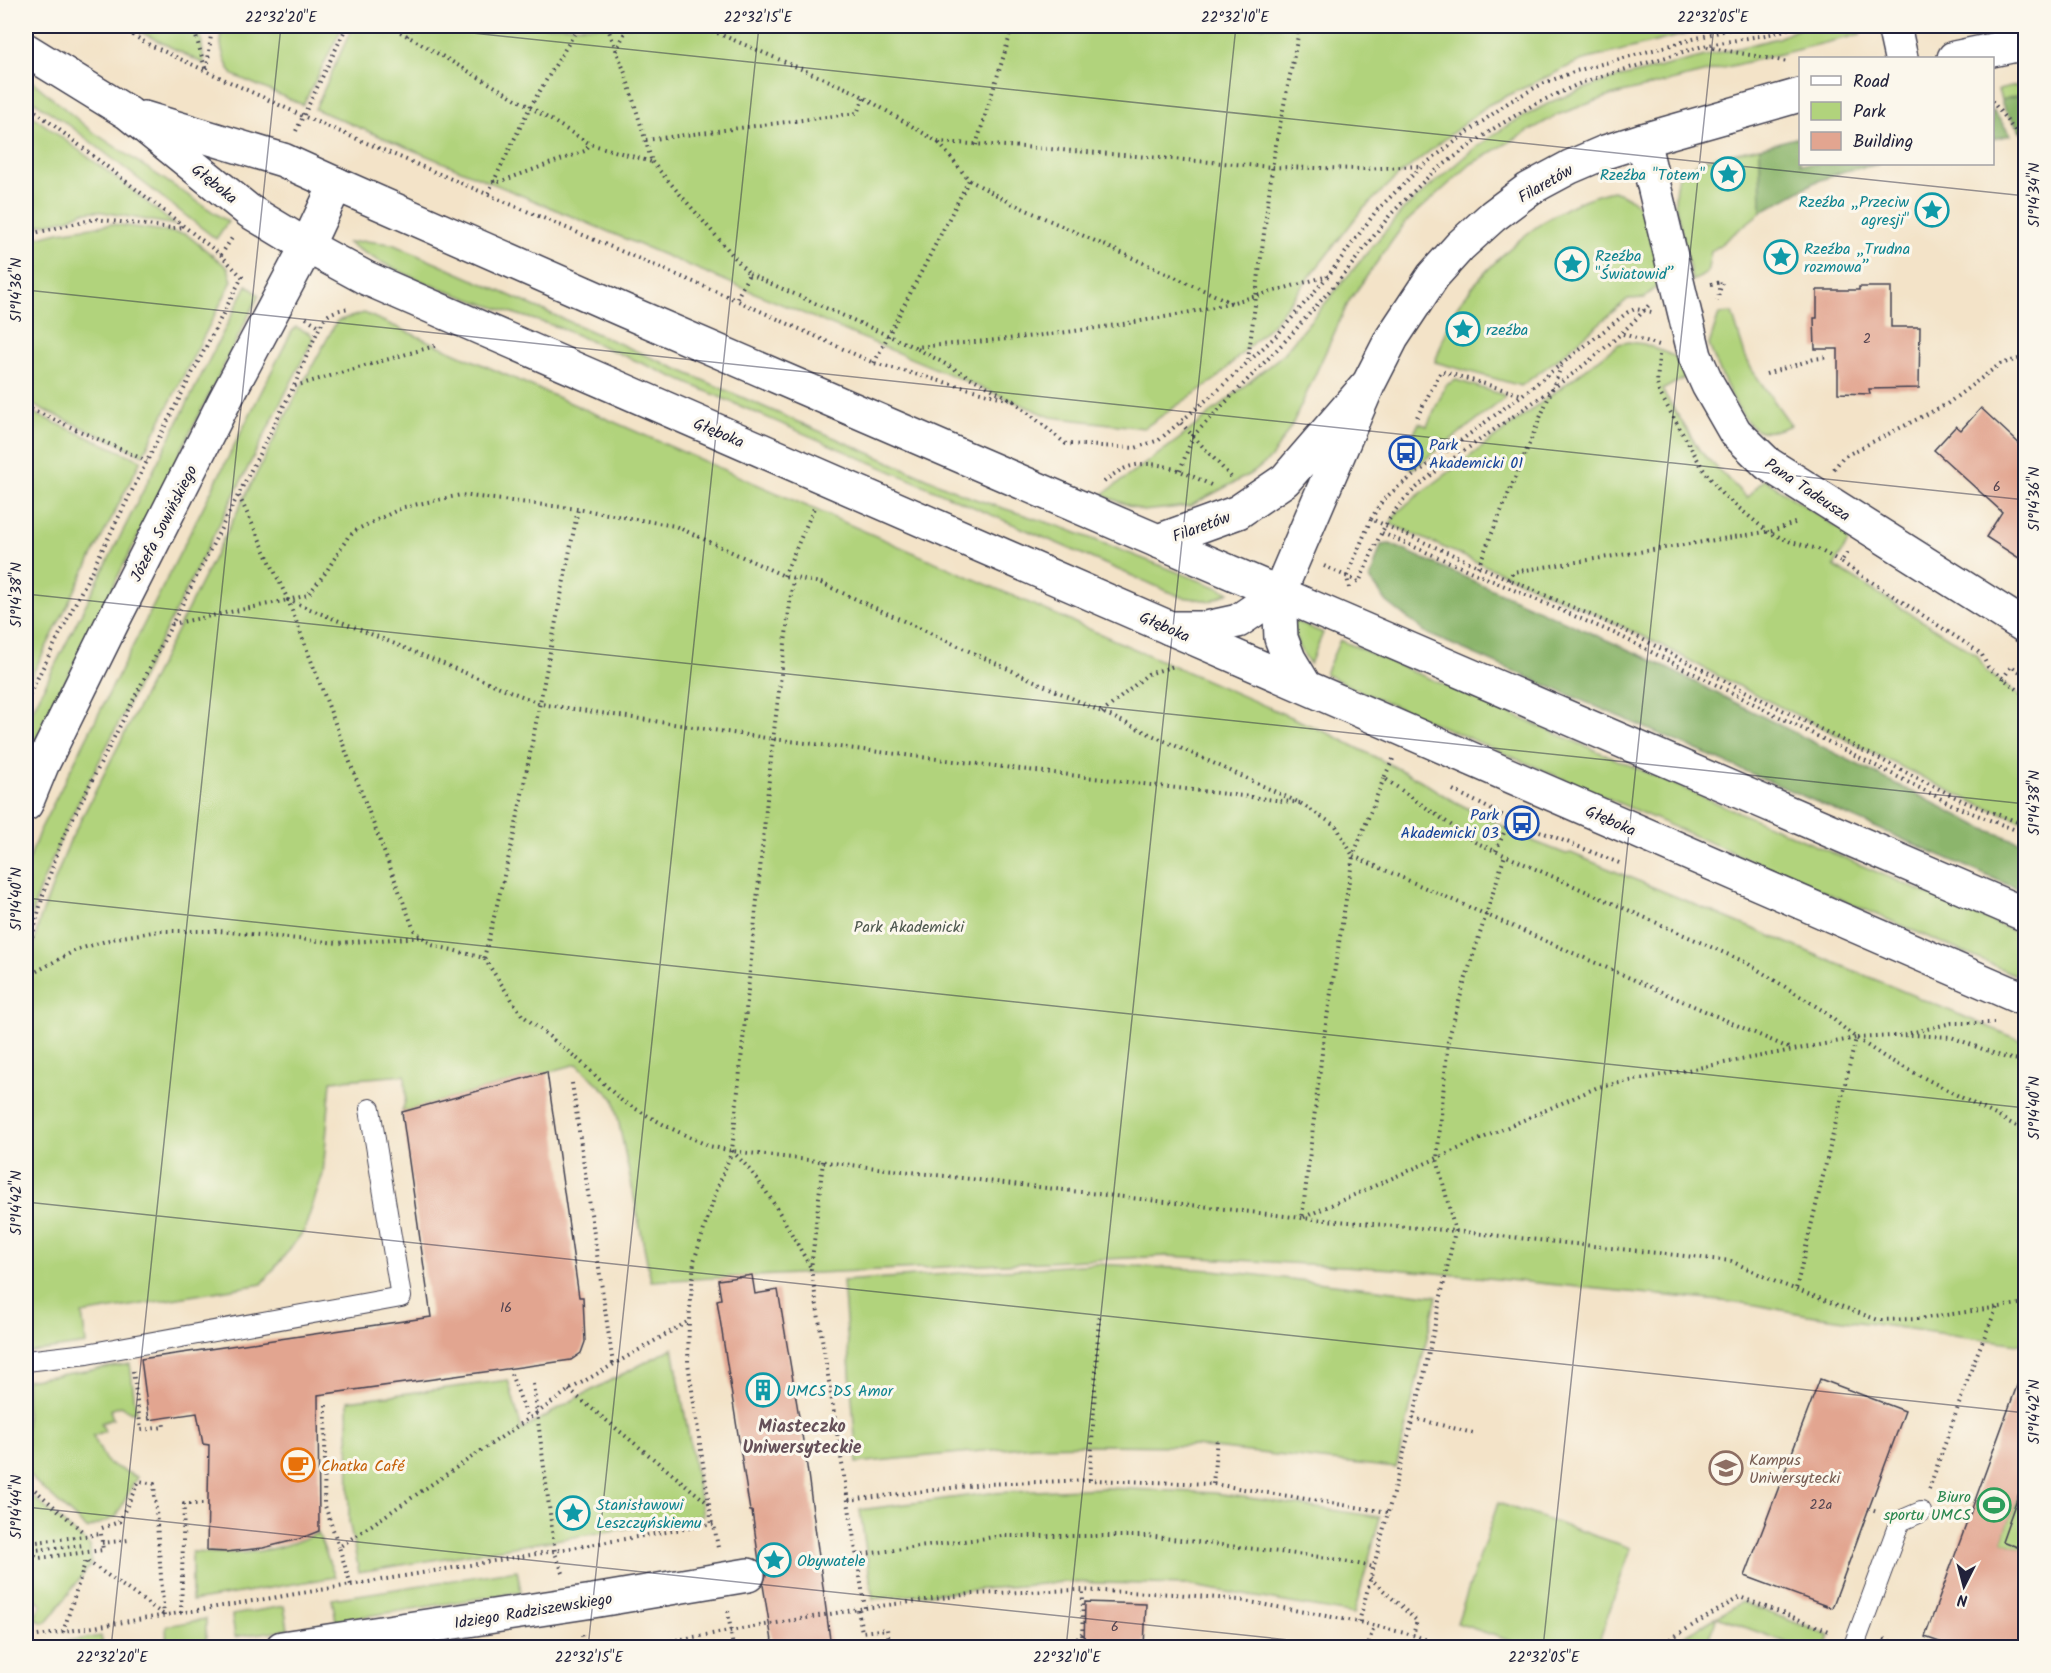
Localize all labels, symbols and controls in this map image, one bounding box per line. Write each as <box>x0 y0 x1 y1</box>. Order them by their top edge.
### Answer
text: 22°32'20"E <box>245 6 318 30</box>
text: 22°32'15"E <box>724 6 793 30</box>
text: 22°32'10"E <box>1201 6 1270 30</box>
text: 22°32'05"E <box>1677 6 1750 30</box>
legend <box>1799 57 1994 165</box>
text: Road <box>1853 68 1890 97</box>
text: Park <box>1853 98 1886 127</box>
text: Building <box>1853 128 1913 157</box>
place icon: Rzeźba "Totem" <box>1710 156 1746 192</box>
street label: Głęboka <box>186 158 243 211</box>
street label: Filaretów <box>1513 158 1578 210</box>
place label: Rzeźba "Totem" <box>1600 163 1706 188</box>
text: 51°14'34"N <box>2023 163 2047 227</box>
place label: Rzeźba „Przeciw agresji" <box>1799 190 1910 233</box>
place icon: Rzeźba „Przeciw agresji" <box>1914 192 1950 228</box>
place label: Rzeźba „Trudna rozmowa” <box>1804 237 1910 280</box>
place icon: Rzeźba „Trudna rozmowa” <box>1763 239 1799 275</box>
place label: Rzeźba "Światowid” <box>1595 244 1675 287</box>
place icon: Rzeźba "Światowid” <box>1554 246 1590 282</box>
text: 51°14'36"N <box>5 257 29 323</box>
place icon: rzeźba <box>1445 311 1481 347</box>
place label: rzeźba <box>1486 318 1528 343</box>
house number: 2 <box>1863 328 1871 350</box>
street label: Głęboka <box>689 411 748 455</box>
place label: Park Akademicki 01 <box>1429 433 1523 476</box>
bus stop icon: Park Akademicki 01 <box>1388 435 1424 471</box>
street label: Pana Tadeusza <box>1759 452 1855 528</box>
street label: Józefa Sowińskiego <box>124 461 205 586</box>
text: 51°14'36"N <box>2023 466 2047 532</box>
house number: 6 <box>1993 476 2001 498</box>
street label: Filaretów <box>1169 505 1234 549</box>
text: 51°14'38"N <box>5 562 29 628</box>
street label: Głęboka <box>1135 605 1194 650</box>
text: 51°14'38"N <box>2023 770 2047 836</box>
street label: Głęboka <box>1581 799 1640 844</box>
place label: Park Akademicki 03 <box>1401 803 1499 846</box>
bus stop icon: Park Akademicki 03 <box>1504 805 1540 841</box>
text: 51°14'40"N <box>5 867 29 931</box>
park label: Park Akademicki <box>854 915 965 940</box>
text: 51°14'40"N <box>2023 1076 2047 1140</box>
text: 51°14'42"N <box>5 1170 29 1236</box>
house number: 16 <box>500 1297 512 1319</box>
building icon: UMCS DS Amor <box>745 1372 781 1408</box>
place label: UMCS DS Amor <box>786 1379 895 1404</box>
text: 51°14'42"N <box>2023 1379 2047 1445</box>
district label: Miasteczko Uniwersyteckie <box>742 1413 862 1463</box>
cafe icon: Chatka Café <box>280 1447 316 1483</box>
place label: Kampus Uniwersytecki <box>1749 1448 1842 1491</box>
school or university icon: Kampus Uniwersytecki <box>1708 1450 1744 1486</box>
place label: Chatka Café <box>321 1454 405 1479</box>
text: 51°14'44"N <box>5 1475 29 1539</box>
place label: Biuro sportu UMCS <box>1883 1485 1971 1528</box>
sports icon: Biuro sportu UMCS <box>1976 1487 2012 1523</box>
place label: Stanisławowi Leszczyńskiemu <box>596 1493 702 1536</box>
house number: 22a <box>1810 1494 1832 1516</box>
place icon: Stanisławowi Leszczyńskiemu <box>555 1495 591 1531</box>
place icon: Obywatele <box>756 1542 792 1578</box>
place label: Obywatele <box>797 1549 866 1574</box>
north arrow <box>1934 1556 1994 1616</box>
text: N <box>1956 1586 1969 1612</box>
street label: Idziego Radziszewskiego <box>452 1587 614 1636</box>
house number: 6 <box>1111 1616 1119 1638</box>
text: 22°32'20"E <box>76 1646 149 1670</box>
text: 22°32'15"E <box>555 1646 624 1670</box>
text: 22°32'10"E <box>1033 1646 1102 1670</box>
text: 22°32'05"E <box>1508 1646 1581 1670</box>

